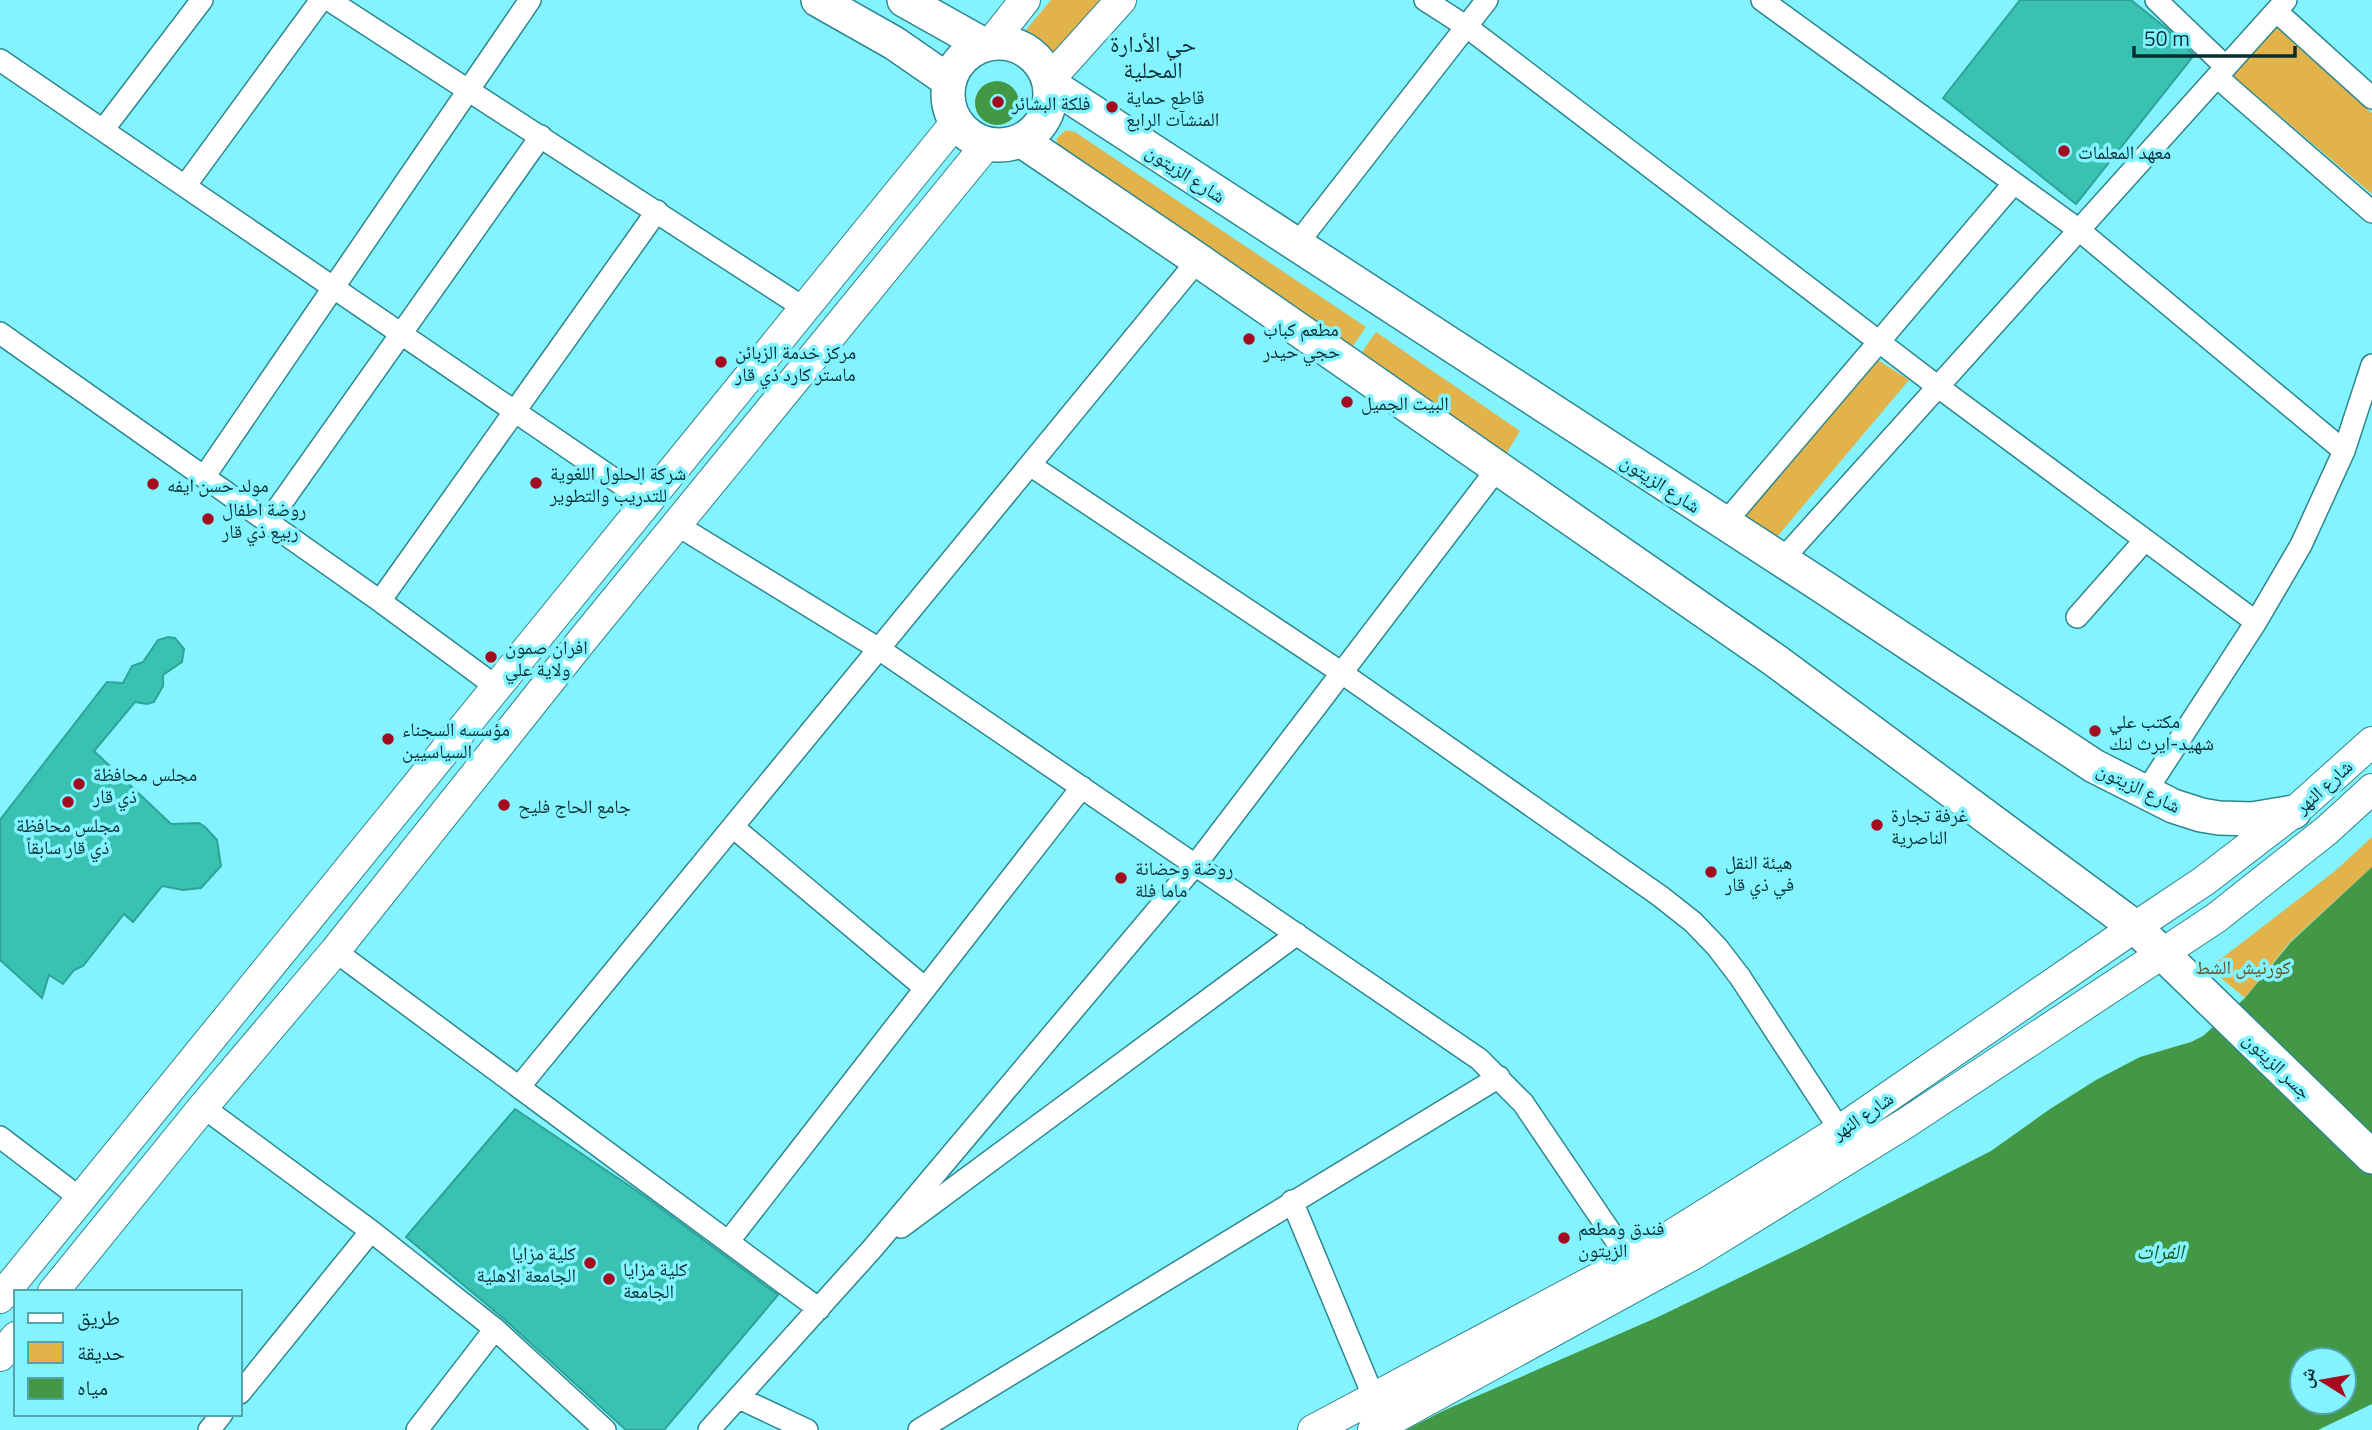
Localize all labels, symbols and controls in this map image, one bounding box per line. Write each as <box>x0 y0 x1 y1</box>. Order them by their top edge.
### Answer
scale bar <box>2134 14 2295 58</box>
text: 50 m <box>2144 22 2190 54</box>
district label: حي الأدارة المحلية <box>1110 26 1196 87</box>
place label: قاطع حماية المنشآت الرابع <box>1126 82 1219 133</box>
place label: فلكة البشائر <box>1011 88 1091 117</box>
marker: فلكة البشائر <box>990 94 1006 110</box>
marker: قاطع حماية المنشآت الرابع <box>1104 99 1120 115</box>
street label: شارع الزيتون <box>1140 136 1232 210</box>
place label: معهد المعلمات <box>2078 137 2171 166</box>
marker: معهد المعلمات <box>2056 143 2072 159</box>
place label: مطعم كباب حجي حيدر <box>1262 314 1340 366</box>
marker: مطعم كباب حجي حيدر <box>1241 331 1257 347</box>
place label: مركز خدمة الزبائن ماستر كارد ذي قار <box>734 337 856 389</box>
marker: مركز خدمة الزبائن ماستر كارد ذي قار <box>713 354 729 370</box>
place label: البيت الجميل <box>1361 388 1449 417</box>
marker: البيت الجميل <box>1339 394 1355 410</box>
street label: شارع الزيتون <box>1615 446 1707 520</box>
place label: شركة الحلول اللغوية للتدريب والتطوير <box>549 458 686 509</box>
place label: مولد حسن ايفه <box>167 470 269 499</box>
marker: شركة الحلول اللغوية للتدريب والتطوير <box>528 475 544 491</box>
marker: مولد حسن ايفه <box>145 476 161 492</box>
place label: روضة اطفال ربيع ذي قار <box>221 494 306 546</box>
marker: روضة اطفال ربيع ذي قار <box>200 511 216 527</box>
place label: افران صمون ولاية علي <box>505 632 588 684</box>
marker: افران صمون ولاية علي <box>483 649 499 665</box>
place label: مكتب علي شهيد-ايرث لنك <box>2109 706 2214 757</box>
place label: مؤسسه السجناء السياسيين <box>402 714 510 765</box>
marker: مكتب علي شهيد-ايرث لنك <box>2087 723 2103 739</box>
marker: مؤسسه السجناء السياسيين <box>380 731 396 747</box>
street label: شارع النهر <box>2287 752 2358 821</box>
street label: شارع الزيتون <box>2092 754 2186 820</box>
place label: مجلس محافظة ذي قار <box>92 759 197 811</box>
marker: مجلس محافظة ذي قار <box>71 776 87 792</box>
place label: جامع الحاج فليح <box>518 791 631 820</box>
marker: مجلس محافظة ذي قار سابقاً <box>60 794 76 810</box>
marker: جامع الحاج فليح <box>496 797 512 813</box>
place label: غرفة تجارة الناصرية <box>1891 800 1968 851</box>
place label: مجلس محافظة ذي قار سابقاً <box>16 810 120 862</box>
marker: غرفة تجارة الناصرية <box>1869 817 1885 833</box>
place label: هيئة النقل في ذي قار <box>1724 847 1794 899</box>
place label: روضة وحضانة ماما فلة <box>1135 853 1233 904</box>
marker: هيئة النقل في ذي قار <box>1703 864 1719 880</box>
marker: روضة وحضانة ماما فلة <box>1113 870 1129 886</box>
park label: كورنيش الشط <box>2195 952 2291 981</box>
street label: جسر الزيتون <box>2237 1025 2319 1105</box>
street label: شارع النهر <box>1824 1084 1899 1147</box>
place label: فندق ومطعم الزيتون <box>1578 1213 1664 1264</box>
marker: فندق ومطعم الزيتون <box>1556 1230 1572 1246</box>
water label: الفرات <box>2136 1235 2186 1267</box>
place label: كلية مزايا الجامعة الاهلية <box>477 1238 576 1289</box>
place label: كلية مزايا الجامعة <box>623 1254 687 1305</box>
marker: كلية مزايا الجامعة الاهلية <box>582 1255 598 1271</box>
marker: كلية مزايا الجامعة <box>601 1271 617 1287</box>
legend <box>14 1290 242 1416</box>
text: طريق <box>77 1301 120 1333</box>
text: حديقة <box>77 1336 125 1368</box>
north arrow <box>2288 1346 2358 1416</box>
text: ش <box>2290 1365 2322 1390</box>
text: مياه <box>77 1371 108 1403</box>

